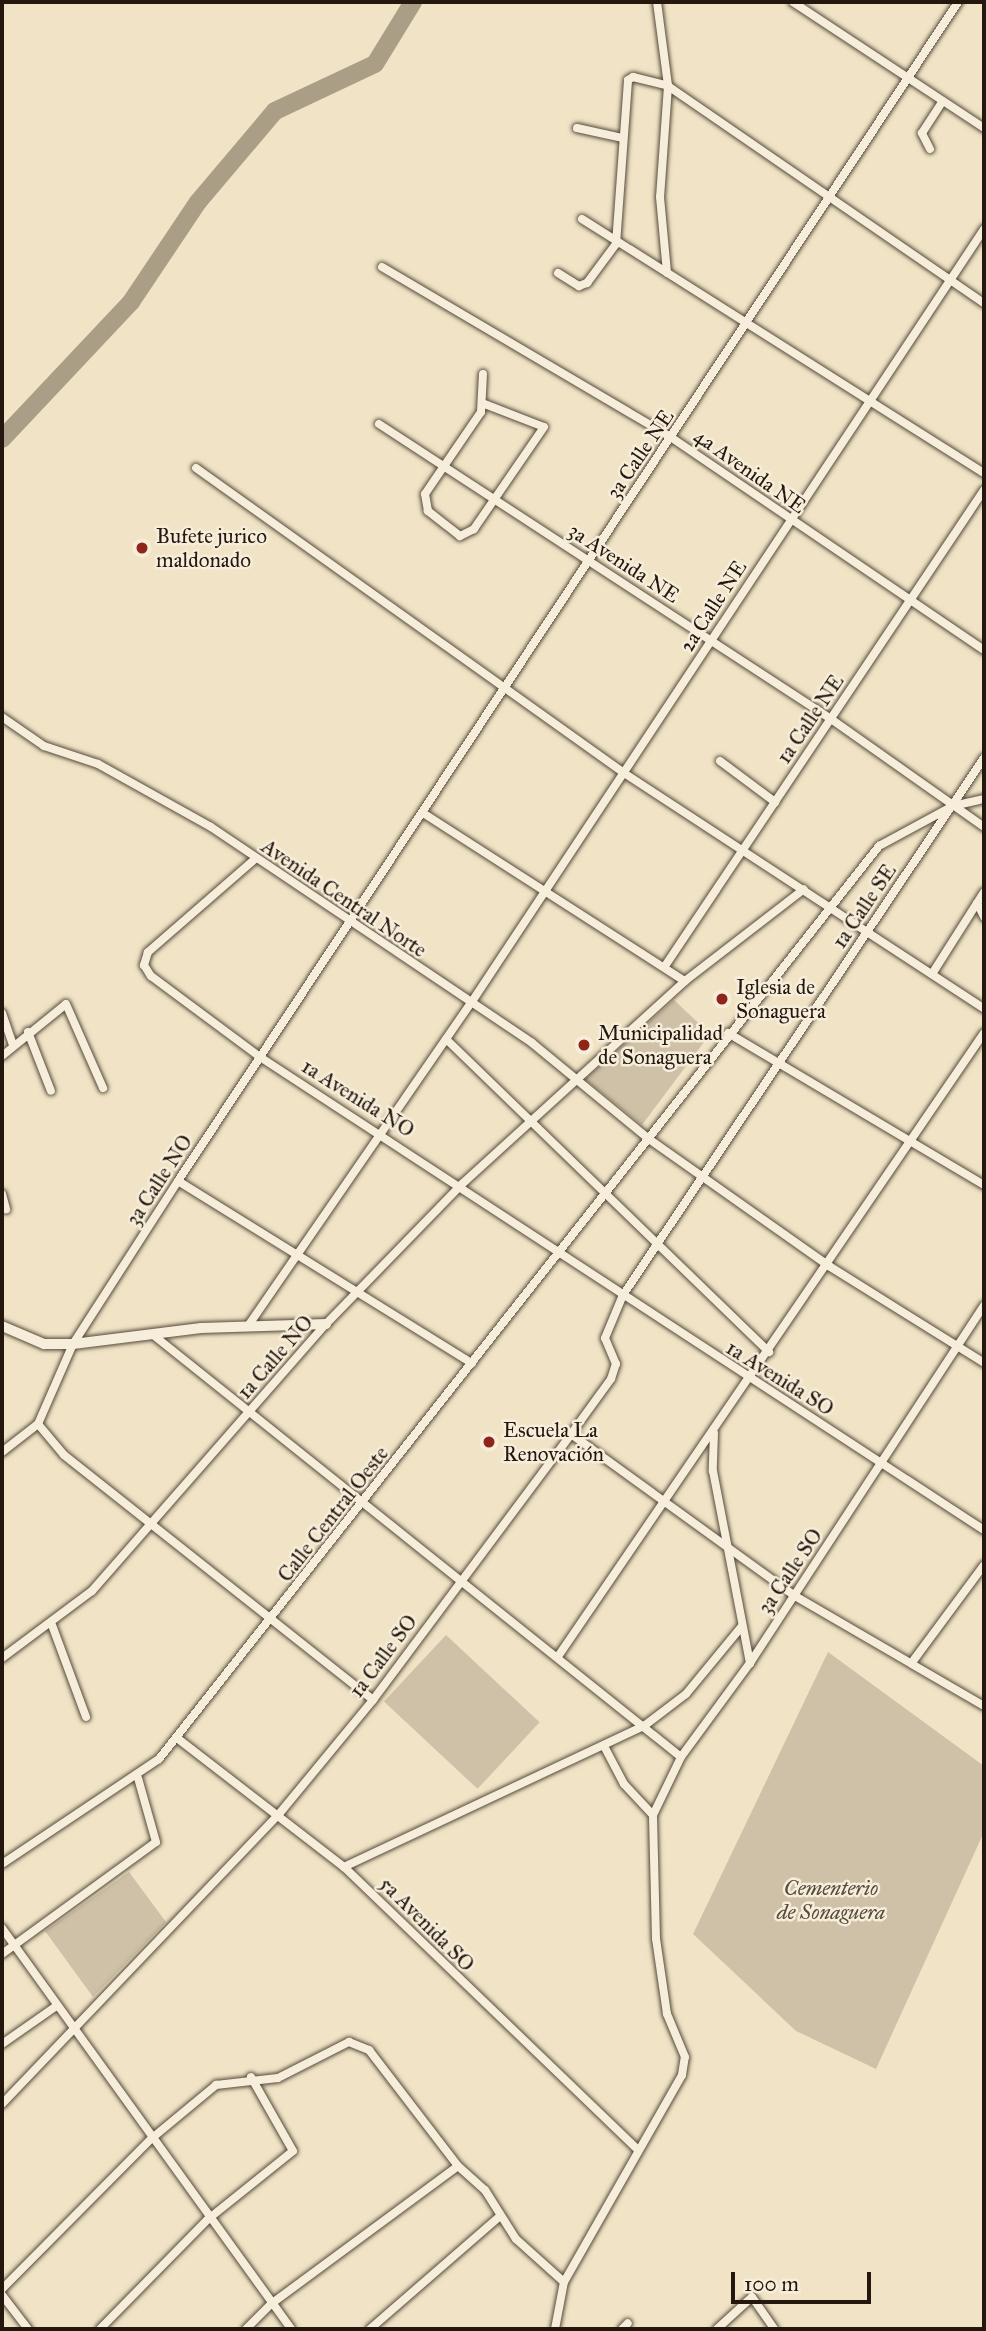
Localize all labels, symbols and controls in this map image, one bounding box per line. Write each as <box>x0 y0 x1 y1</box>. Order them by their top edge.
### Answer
street label: 3a Calle NE <box>601 405 679 503</box>
street label: 4a Avenida NE <box>689 423 811 519</box>
street label: 3a Avenida NE <box>564 518 684 608</box>
place label: Bufete jurico maldonado <box>156 523 267 573</box>
marker: Bufete jurico maldonado <box>134 540 150 556</box>
street label: 2a Calle NE <box>674 555 752 657</box>
street label: 1a Calle NE <box>771 670 849 768</box>
street label: Avenida Central Norte <box>257 833 431 963</box>
street label: 1a Calle SE <box>827 859 901 953</box>
place label: Iglesia de Sonaguera <box>736 974 826 1024</box>
marker: Iglesia de Sonaguera <box>714 991 730 1007</box>
place label: Municipalidad de Sonaguera <box>598 1020 723 1070</box>
marker: Municipalidad de Sonaguera <box>576 1037 592 1053</box>
street label: 1a Avenida NO <box>297 1053 419 1143</box>
street label: 3a Calle NO <box>120 1130 198 1230</box>
street label: 1a Calle NO <box>232 1310 318 1404</box>
street label: 1a Avenida SO <box>721 1335 839 1421</box>
place label: Escuela La Renovación <box>503 1417 604 1467</box>
marker: Escuela La Renovación <box>481 1434 497 1450</box>
street label: Calle Central Oeste <box>272 1441 394 1587</box>
street label: 3a Calle SO <box>752 1523 828 1619</box>
street label: 1a Calle SO <box>344 1609 422 1703</box>
street label: 5a Avenida SO <box>374 1871 480 1977</box>
park label: Cementerio de Sonaguera <box>777 1875 885 1925</box>
scale bar <box>734 2258 874 2302</box>
text: 100 m <box>744 2271 799 2297</box>

